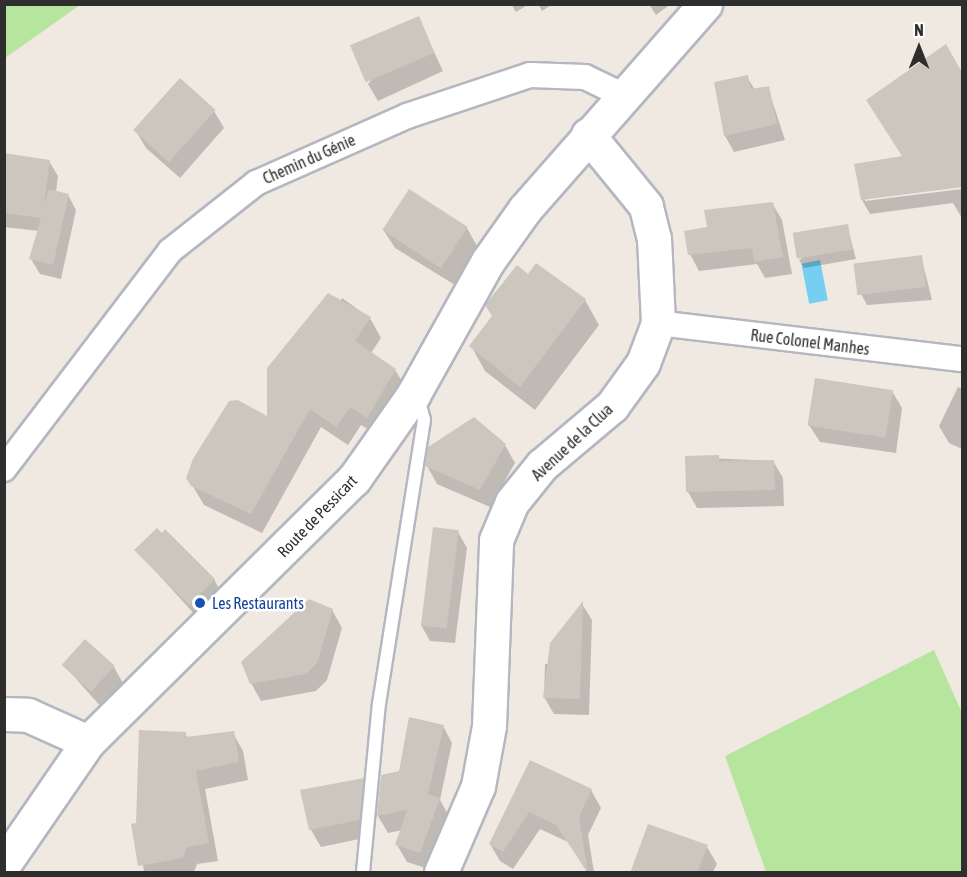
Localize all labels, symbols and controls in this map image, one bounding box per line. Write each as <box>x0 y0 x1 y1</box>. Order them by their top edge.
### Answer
north arrow <box>889 18 949 78</box>
text: N <box>914 21 924 39</box>
street label: Chemin du Génie <box>260 130 358 188</box>
street label: Rue Colonel Manhes <box>749 325 871 359</box>
street label: Avenue de la Clua <box>527 400 617 484</box>
street label: Route de Pessicart <box>273 471 361 561</box>
place label: Les Restaurants <box>212 593 304 613</box>
marker: Les Restaurants <box>193 596 207 610</box>

